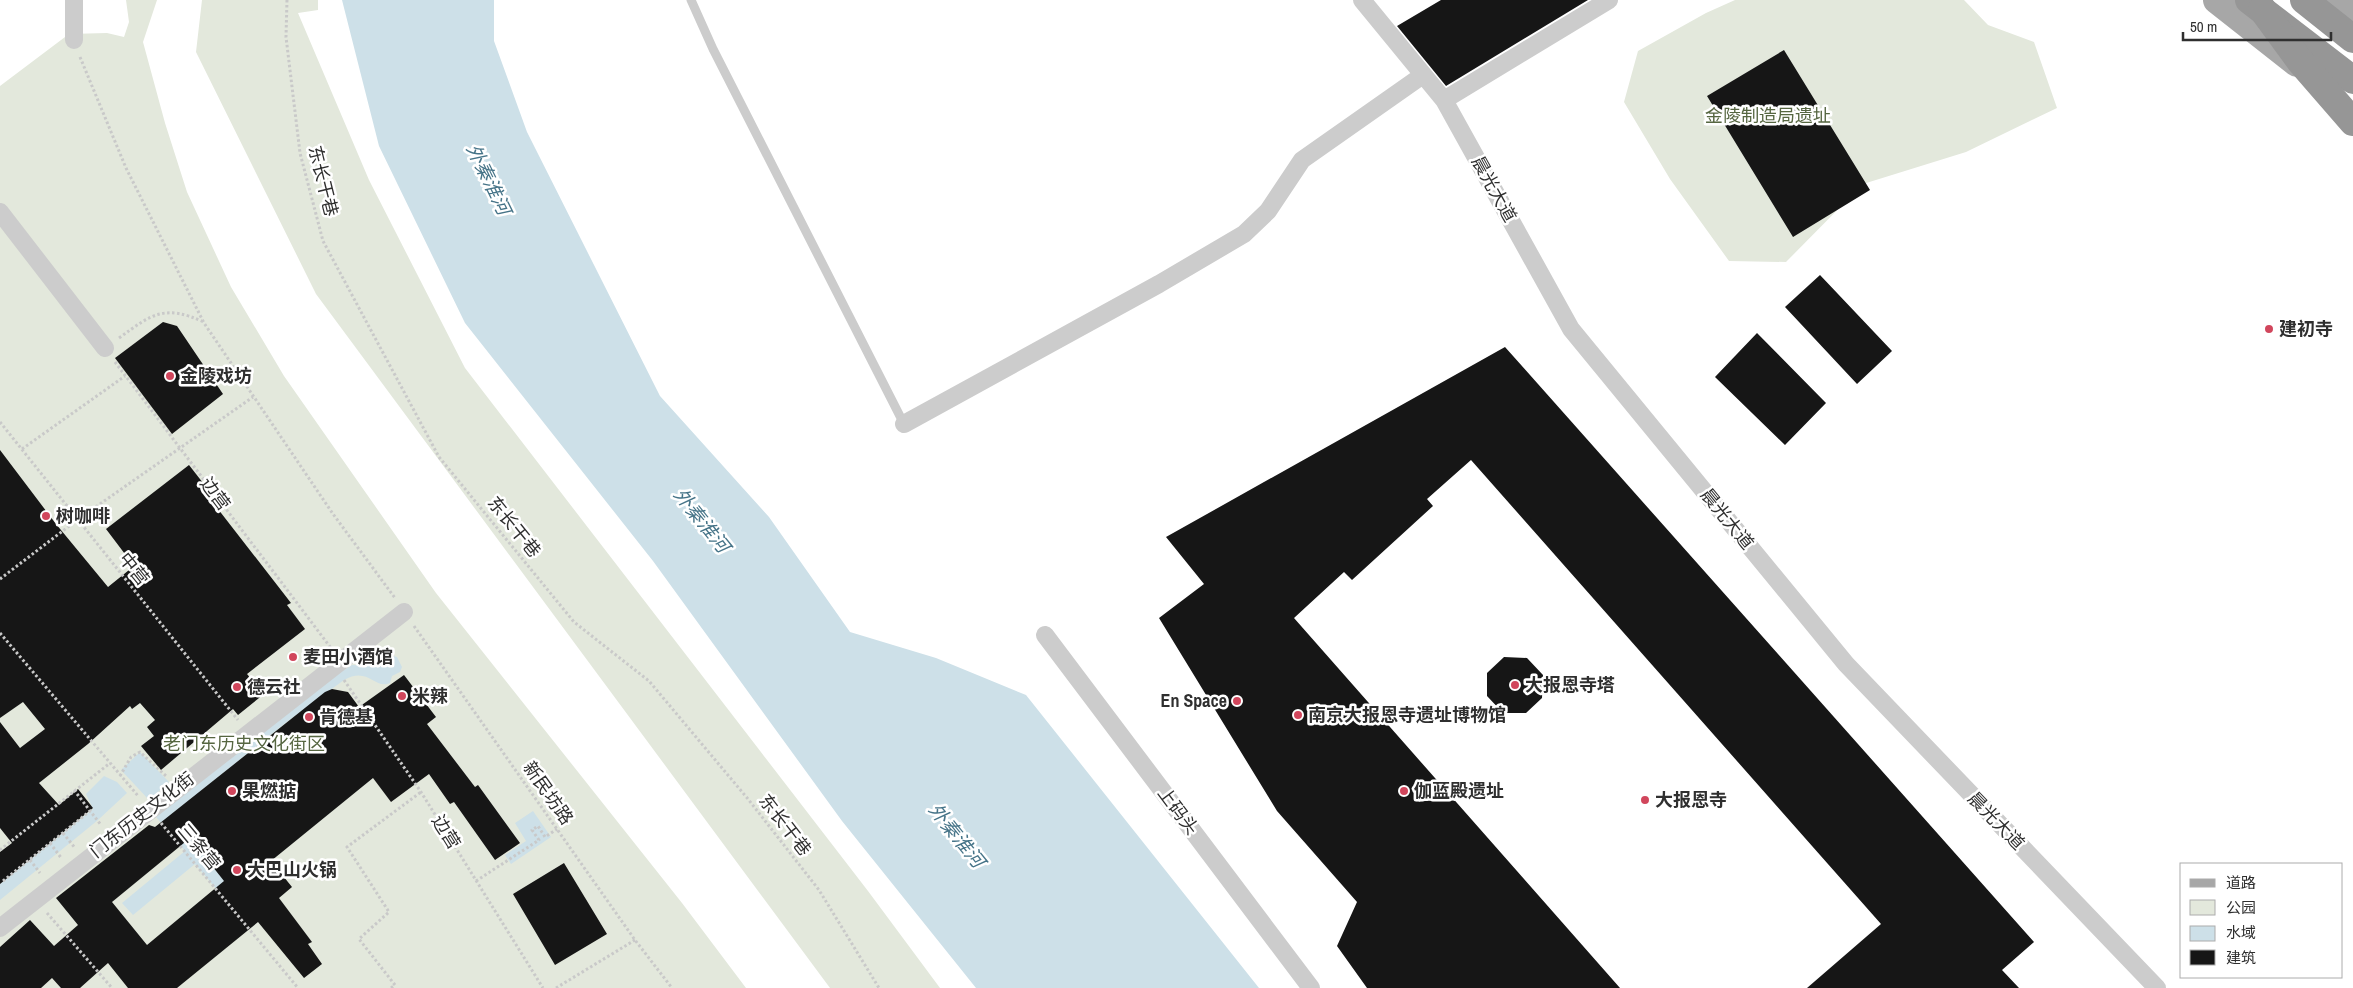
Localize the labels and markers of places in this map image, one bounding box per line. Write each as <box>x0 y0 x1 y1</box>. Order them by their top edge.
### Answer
place label: 建初寺 <box>2279 316 2333 341</box>
marker: 建初寺 <box>2263 323 2275 335</box>
place label: 金陵戏坊 <box>180 363 252 388</box>
marker: 金陵戏坊 <box>164 370 176 382</box>
place label: 树咖啡 <box>56 503 110 528</box>
marker: 树咖啡 <box>40 510 52 522</box>
place label: 麦田小酒馆 <box>303 644 393 669</box>
marker: 麦田小酒馆 <box>287 651 299 663</box>
place label: 大报恩寺塔 <box>1525 672 1615 697</box>
place label: 德云社 <box>247 674 301 699</box>
marker: 大报恩寺塔 <box>1509 679 1521 691</box>
marker: 德云社 <box>231 681 243 693</box>
place label: 米辣 <box>412 683 448 708</box>
place label: En Space <box>1161 688 1227 713</box>
marker: 米辣 <box>396 690 408 702</box>
marker: En Space <box>1231 695 1243 707</box>
place label: 南京大报恩寺遗址博物馆 <box>1308 702 1506 727</box>
place label: 肯德基 <box>319 704 373 729</box>
marker: 南京大报恩寺遗址博物馆 <box>1292 709 1304 721</box>
marker: 肯德基 <box>303 711 315 723</box>
place label: 果燃掂 <box>242 778 296 803</box>
place label: 伽蓝殿遗址 <box>1414 778 1504 803</box>
marker: 果燃掂 <box>226 785 238 797</box>
marker: 伽蓝殿遗址 <box>1398 785 1410 797</box>
place label: 大报恩寺 <box>1655 787 1727 812</box>
marker: 大报恩寺 <box>1639 794 1651 806</box>
place label: 大巴山火锅 <box>247 857 337 882</box>
marker: 大巴山火锅 <box>231 864 243 876</box>

